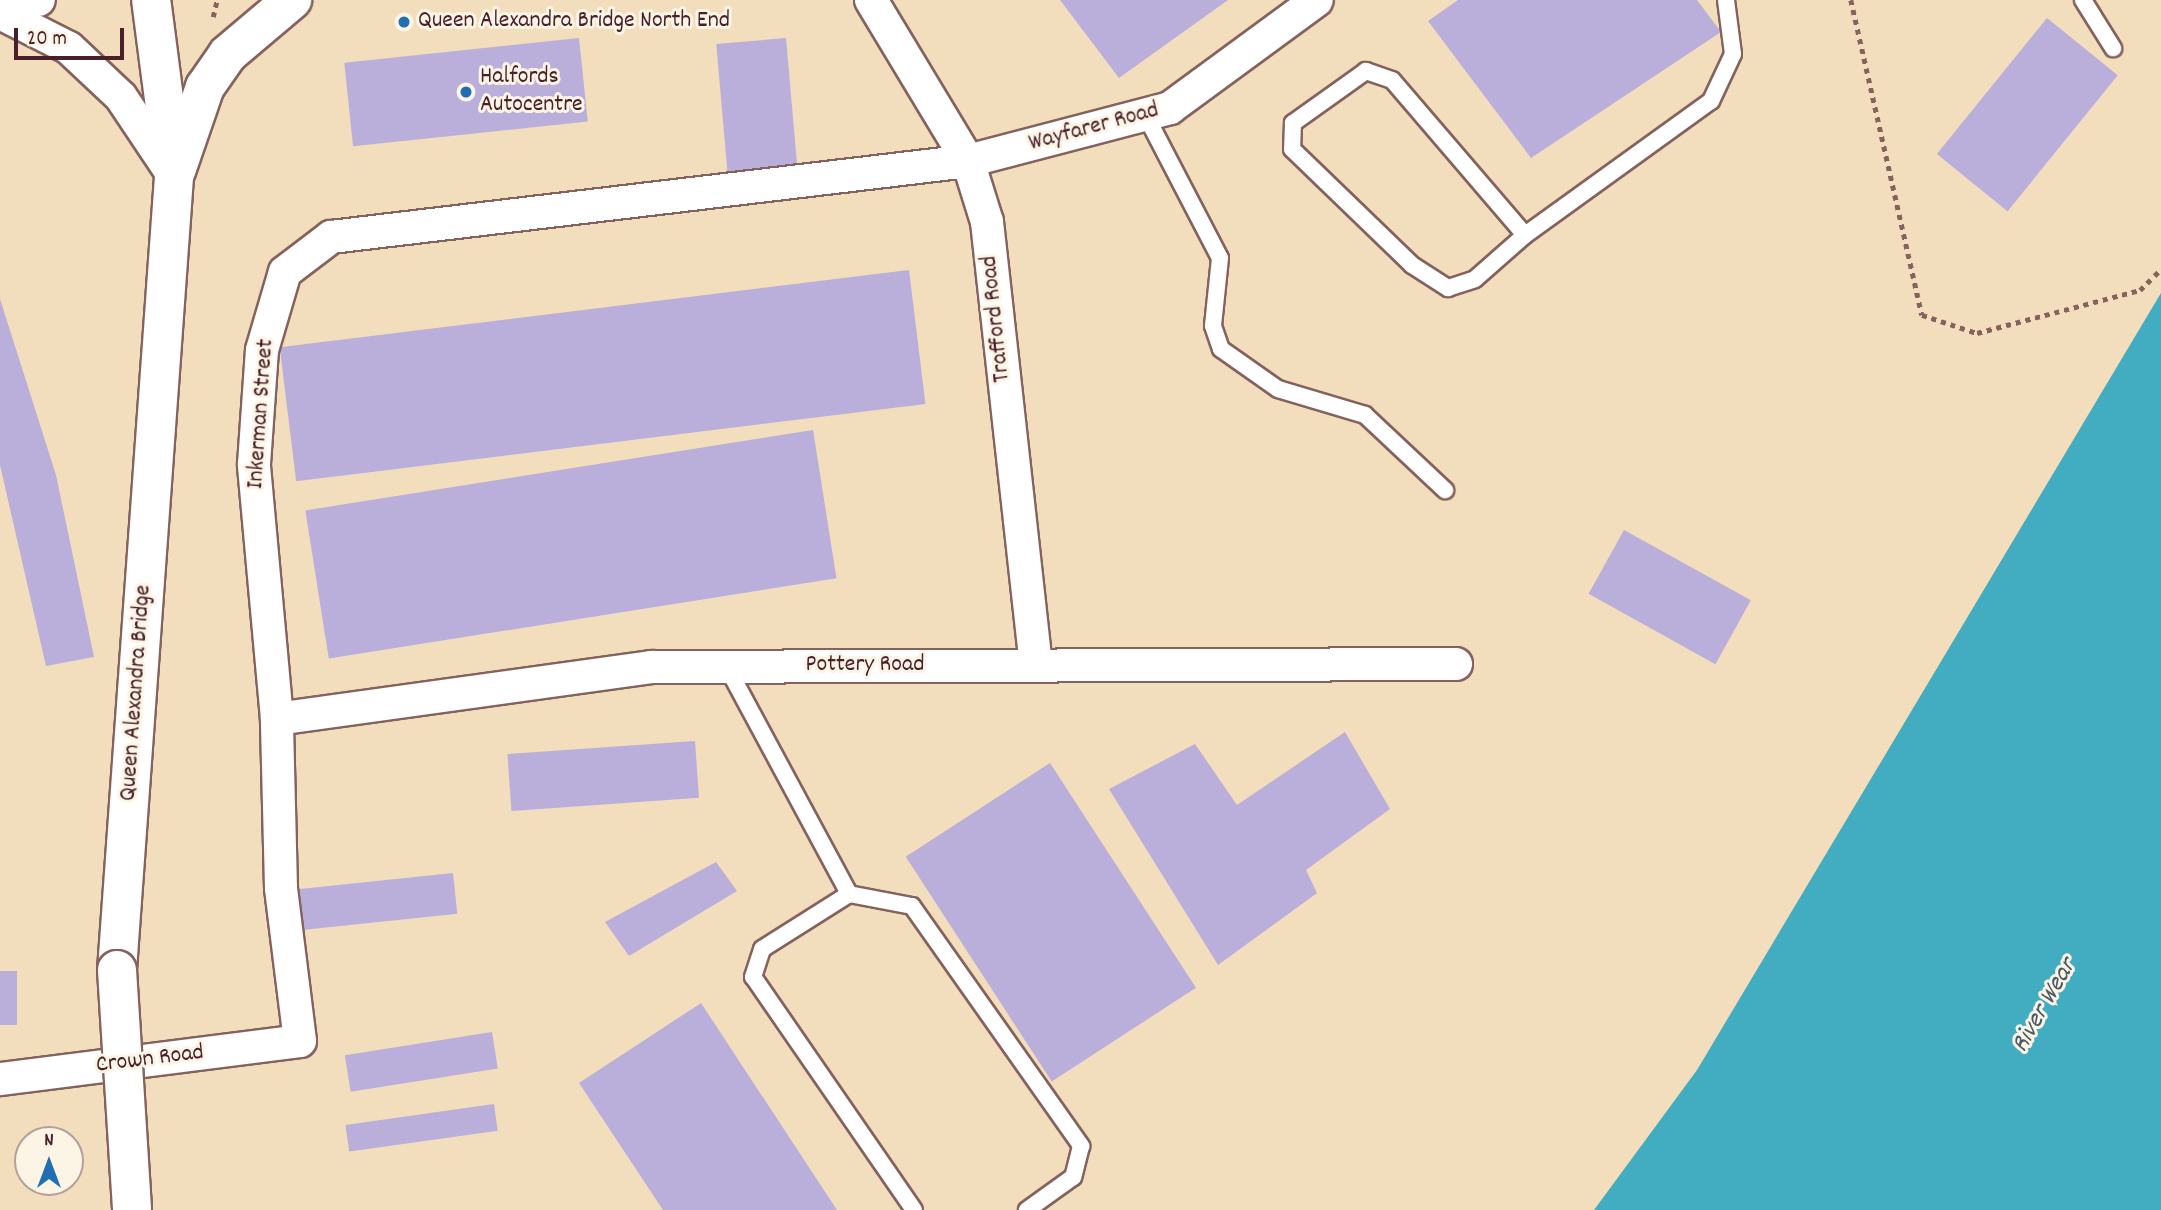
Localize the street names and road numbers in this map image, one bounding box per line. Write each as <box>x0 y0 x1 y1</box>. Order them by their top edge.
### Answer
street label: Wayfarer Road <box>1026 97 1162 159</box>
street label: Trafford Road <box>976 254 1018 384</box>
street label: Inkerman Street <box>242 338 282 490</box>
street label: Queen Alexandra Bridge <box>115 584 159 802</box>
street label: Pottery Road <box>806 652 924 680</box>
street label: Crown Road <box>94 1039 206 1081</box>

